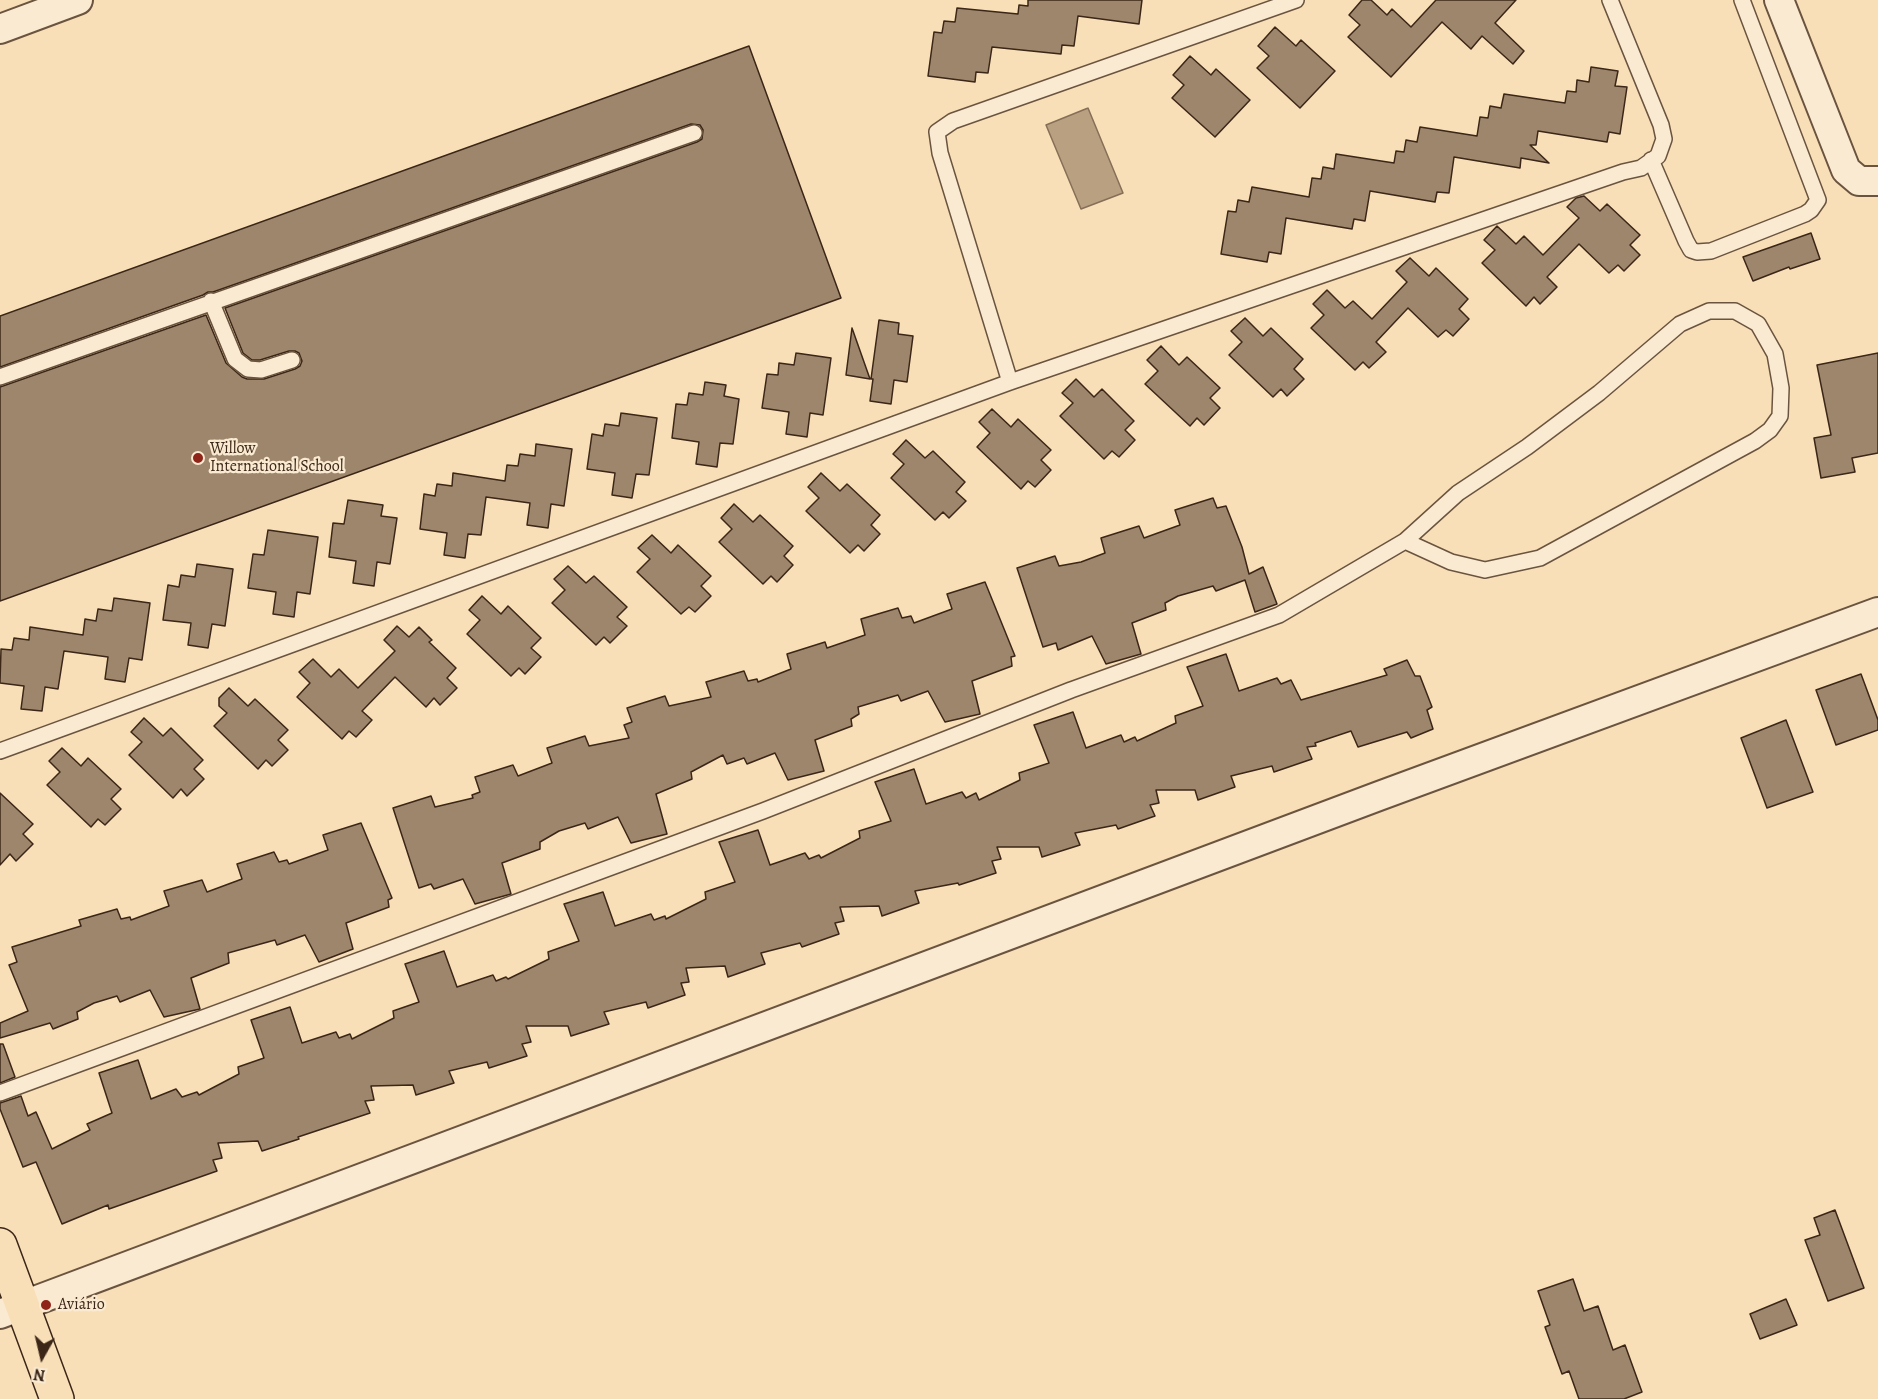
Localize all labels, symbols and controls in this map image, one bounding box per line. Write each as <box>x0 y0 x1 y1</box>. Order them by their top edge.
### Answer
place label: Willow International School <box>210 439 344 477</box>
marker: Willow International School <box>191 451 205 465</box>
place label: Aviário <box>58 1295 105 1315</box>
marker: Aviário <box>39 1298 53 1312</box>
north arrow <box>12 1327 72 1387</box>
text: N <box>32 1363 47 1387</box>

